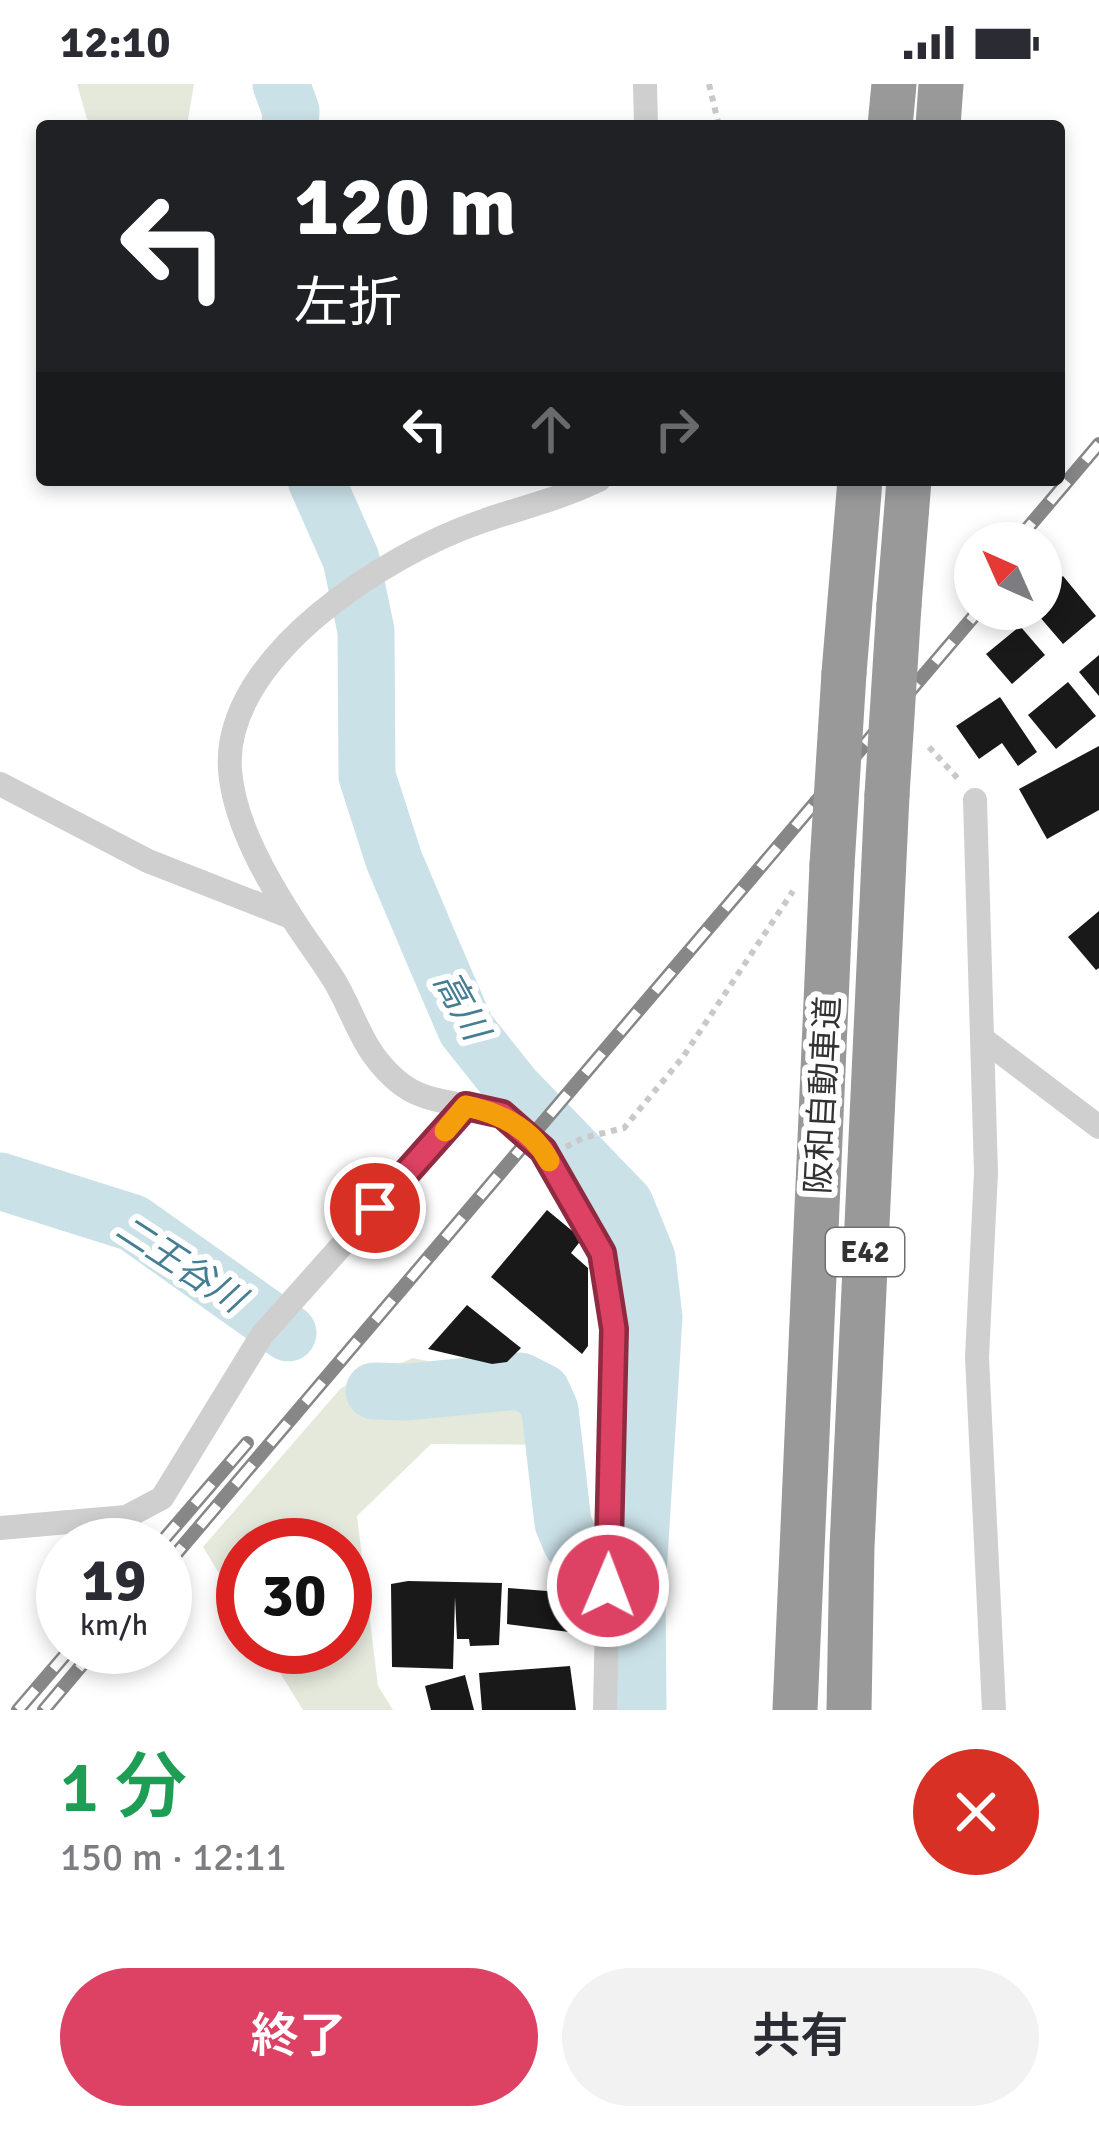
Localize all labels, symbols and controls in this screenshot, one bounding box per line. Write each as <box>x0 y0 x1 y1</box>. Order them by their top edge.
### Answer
text: 12:10 <box>60 15 170 70</box>
text: 120 m <box>294 155 516 259</box>
icon: left <box>96 168 252 324</box>
text: 左折 <box>294 270 402 337</box>
icon: left <box>392 396 458 462</box>
icon: ahead <box>518 396 584 462</box>
icon: right <box>644 396 710 462</box>
north arrow <box>954 522 1062 630</box>
map controls <box>954 522 1062 630</box>
water label: 高川 <box>424 963 500 1052</box>
street label: 阪和自動車道 <box>798 995 849 1195</box>
pin <box>324 1157 426 1259</box>
icon: arrive <box>342 1175 408 1241</box>
water label: 二王谷川 <box>108 1206 256 1325</box>
road number: E42 <box>826 1228 904 1276</box>
speed limit sign: 30 <box>216 1518 372 1674</box>
position arrow <box>545 1523 671 1649</box>
text: 19 <box>82 1544 146 1618</box>
text: km/h <box>80 1607 148 1644</box>
text: 1 分 <box>60 1743 187 1832</box>
button: close <box>913 1749 1039 1875</box>
text: 150 m · 12:11 <box>60 1833 287 1881</box>
button: 終了 <box>60 1968 538 2106</box>
button: 共有 <box>562 1968 1039 2106</box>

